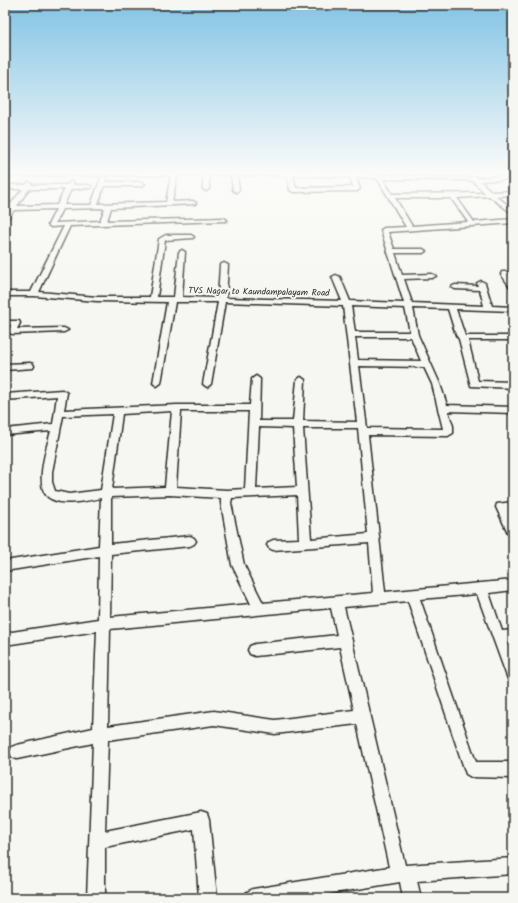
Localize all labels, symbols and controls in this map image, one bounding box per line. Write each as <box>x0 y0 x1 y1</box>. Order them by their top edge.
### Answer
street label: TVS Nagar to Kaundampalayam Road <box>188 283 330 301</box>

